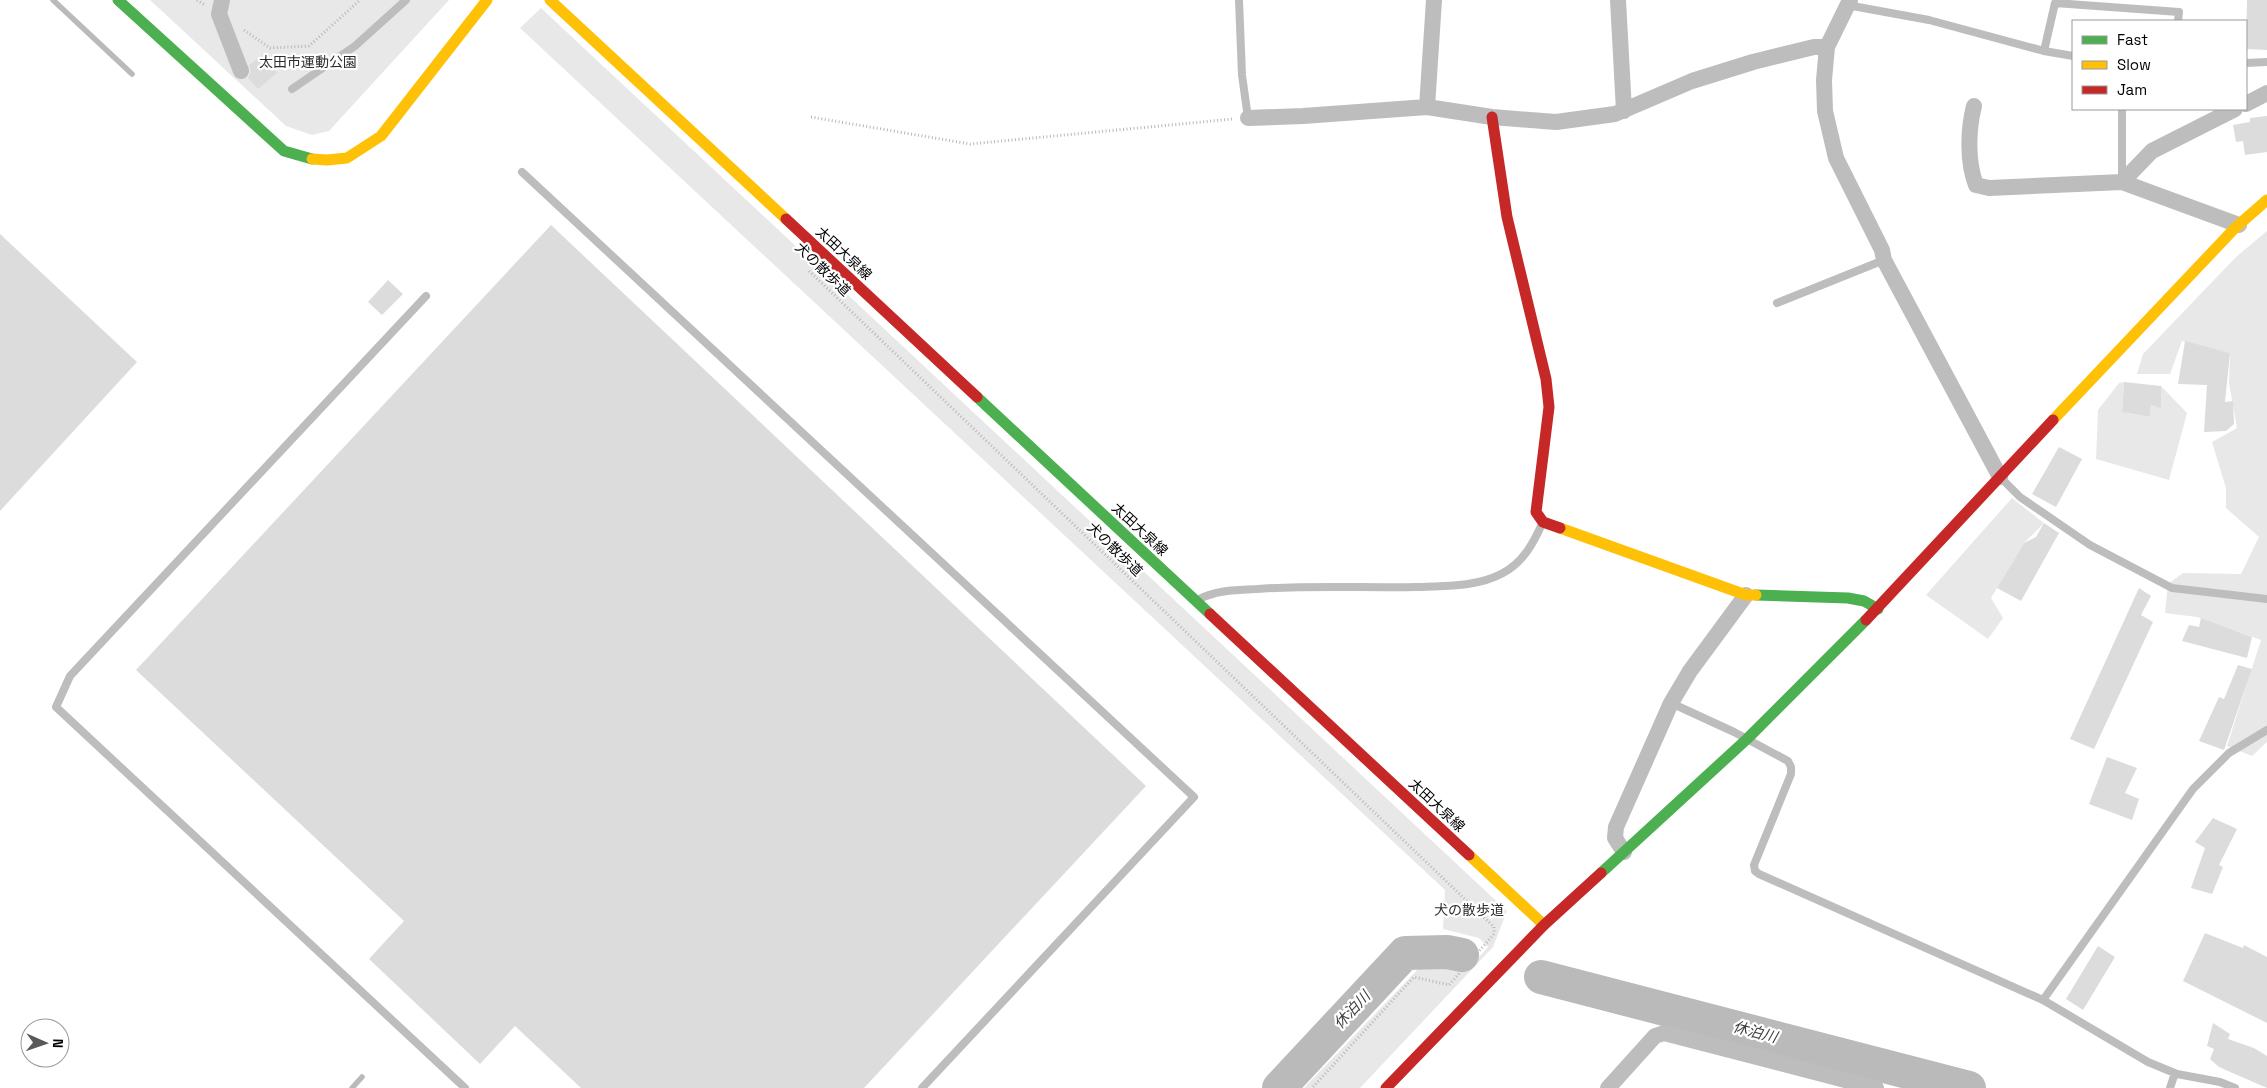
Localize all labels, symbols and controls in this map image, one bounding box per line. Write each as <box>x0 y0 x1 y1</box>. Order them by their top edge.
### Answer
legend <box>2072 20 2247 110</box>
text: Fast <box>2117 30 2148 49</box>
park label: 太田市運動公園 <box>259 53 357 71</box>
text: Slow <box>2117 55 2151 74</box>
text: Jam <box>2117 80 2147 99</box>
street label: 太田大泉線 <box>812 223 876 283</box>
street label: 犬の散歩道 <box>792 238 854 300</box>
street label: 太田大泉線 <box>1108 499 1172 559</box>
street label: 犬の散歩道 <box>1084 518 1146 580</box>
street label: 太田大泉線 <box>1405 775 1469 835</box>
park label: 犬の散歩道 <box>1434 901 1504 919</box>
water label: 休泊川 <box>1329 985 1375 1033</box>
water label: 休泊川 <box>1731 1017 1781 1047</box>
north arrow <box>20 1018 70 1068</box>
text: N <box>49 1038 67 1048</box>

